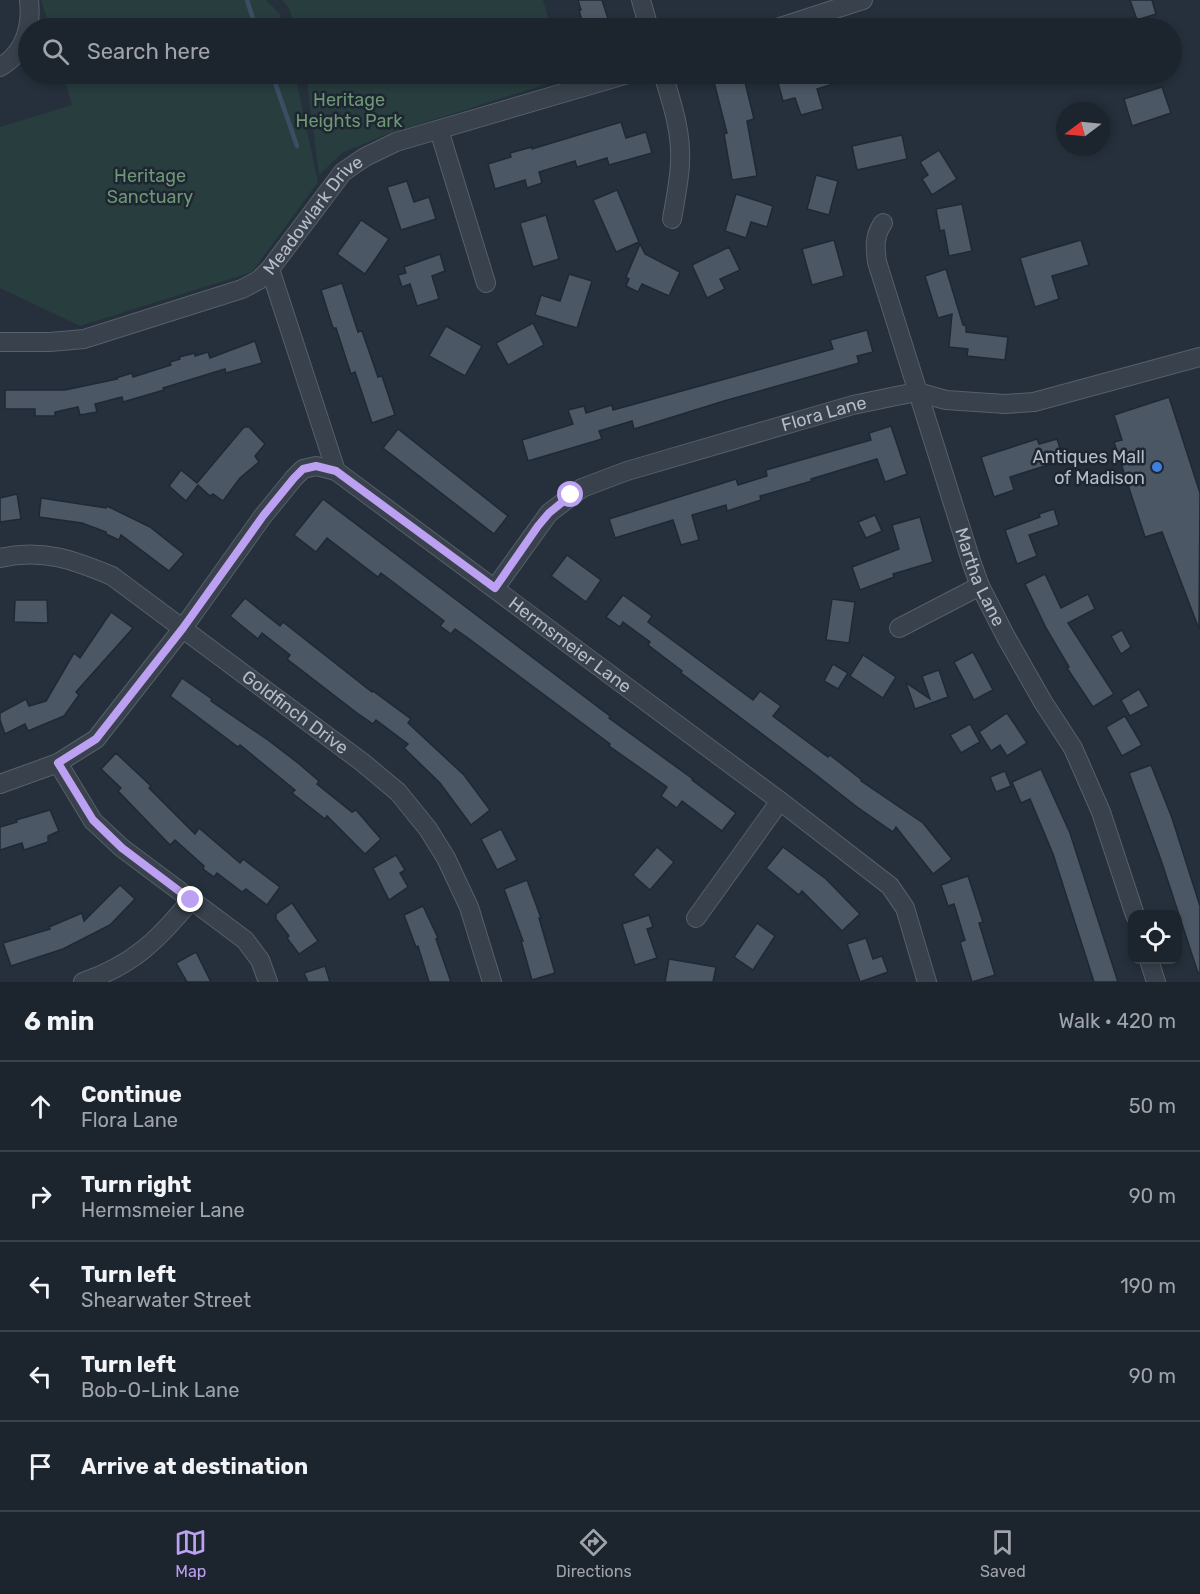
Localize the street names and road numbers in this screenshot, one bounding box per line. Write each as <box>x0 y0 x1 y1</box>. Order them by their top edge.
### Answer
street label: Meadowlark Drive <box>259 151 367 279</box>
street label: Flora Lane <box>779 392 868 436</box>
street label: Martha Lane <box>950 525 1010 630</box>
street label: Hermsmeier Lane <box>504 592 636 698</box>
street label: Goldfinch Drive <box>238 666 353 759</box>

